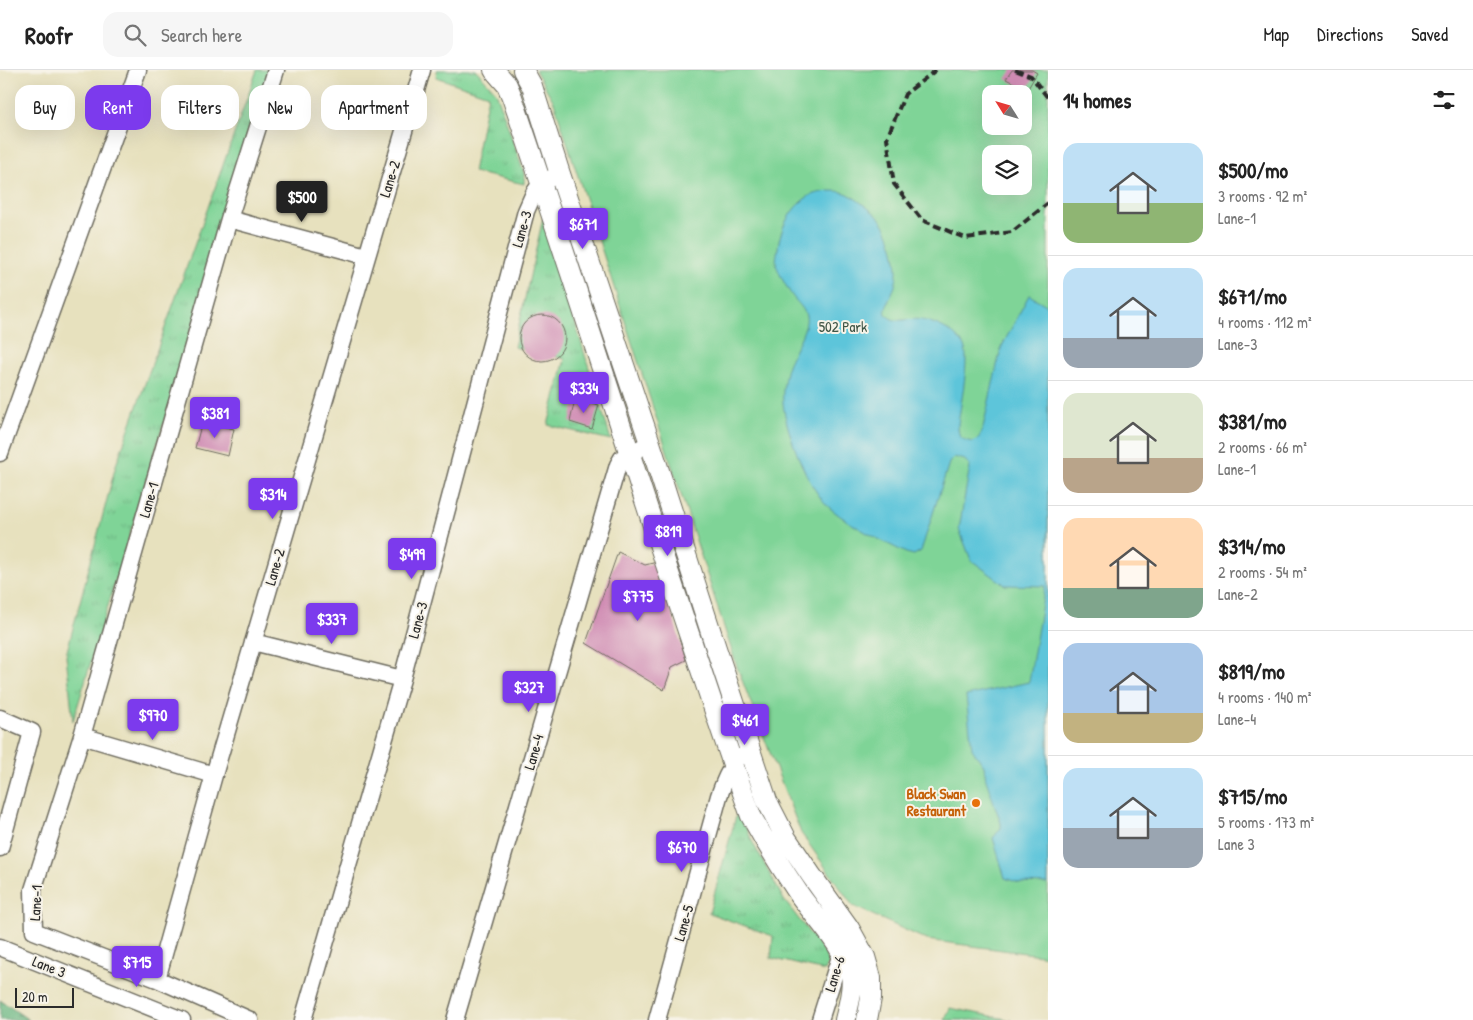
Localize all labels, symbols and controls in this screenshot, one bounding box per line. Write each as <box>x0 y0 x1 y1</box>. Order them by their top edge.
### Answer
search box <box>103 12 453 57</box>
text: Roofr <box>25 19 73 51</box>
icon: search <box>121 21 149 49</box>
text: Search here <box>161 22 242 48</box>
text: Map <box>1264 22 1289 47</box>
text: Directions <box>1317 22 1383 47</box>
text: Saved <box>1411 22 1448 47</box>
chip: Buy <box>15 85 75 130</box>
chip: Rent <box>85 85 151 130</box>
chip: Filters <box>161 85 239 130</box>
chip: New <box>249 85 311 130</box>
chip: Apartment <box>321 85 427 130</box>
north arrow <box>982 85 1032 135</box>
map controls <box>982 85 1032 195</box>
text: 14 homes <box>1063 86 1131 115</box>
icon: filters <box>1430 86 1458 114</box>
button: layers <box>982 145 1032 195</box>
text: $500/mo <box>1218 156 1288 185</box>
street label: Lane-2 <box>374 158 405 200</box>
icon: home <box>1103 163 1163 223</box>
pin: $500 <box>272 180 332 223</box>
text: 3 rooms · 92 m² <box>1218 185 1307 207</box>
text: $500 <box>287 186 317 208</box>
text: Lane-1 <box>1218 207 1256 229</box>
street label: Lane-3 <box>506 208 537 250</box>
pin: $671 <box>553 208 613 250</box>
text: $671 <box>569 213 597 235</box>
text: $671/mo <box>1218 282 1287 311</box>
icon: home <box>1103 288 1163 348</box>
text: 4 rooms · 112 m² <box>1218 311 1312 333</box>
park label: 502 Park <box>819 316 867 337</box>
text: Lane-3 <box>1218 333 1257 355</box>
pin: $334 <box>554 372 614 414</box>
text: $334 <box>570 377 598 399</box>
pin: $381 <box>185 396 245 439</box>
text: $381 <box>201 402 229 424</box>
text: $381/mo <box>1218 407 1286 436</box>
icon: home <box>1103 413 1163 473</box>
text: 2 rooms · 66 m² <box>1218 436 1307 458</box>
text: Lane-1 <box>1218 458 1256 480</box>
pin: $314 <box>243 478 303 520</box>
street label: Lane-1 <box>134 480 164 520</box>
text: $314 <box>259 483 287 505</box>
pin: $819 <box>638 514 698 557</box>
text: $819 <box>655 520 681 542</box>
text: $314/mo <box>1218 532 1285 561</box>
pin: $499 <box>382 538 442 580</box>
icon: home <box>1103 538 1163 598</box>
text: $499 <box>399 543 425 565</box>
street label: Lane-2 <box>259 546 290 588</box>
text: 2 rooms · 54 m² <box>1218 561 1307 583</box>
pin: $775 <box>608 580 668 622</box>
text: Lane-2 <box>1218 583 1258 605</box>
text: $775 <box>623 585 653 607</box>
street label: Lane-3 <box>403 599 433 640</box>
pin: $337 <box>302 602 362 645</box>
text: $337 <box>317 608 347 630</box>
text: $819/mo <box>1218 657 1285 686</box>
icon: home <box>1103 663 1163 723</box>
pin: $327 <box>499 670 559 713</box>
text: $327 <box>514 676 544 698</box>
text: 4 rooms · 140 m² <box>1218 686 1312 708</box>
pin: $970 <box>123 698 183 741</box>
text: $970 <box>138 704 168 726</box>
pin: $461 <box>715 704 775 746</box>
text: Lane-4 <box>1218 708 1256 730</box>
text: $461 <box>732 709 758 731</box>
street label: Lane-4 <box>518 731 549 772</box>
text: $715/mo <box>1218 782 1287 811</box>
place label: Black Swan Restaurant <box>907 783 967 821</box>
icon: home <box>1103 788 1163 848</box>
marker: Black Swan Restaurant <box>970 797 982 809</box>
text: 5 rooms · 173 m² <box>1218 811 1314 833</box>
pin: $670 <box>652 830 712 873</box>
text: Lane 3 <box>1218 833 1255 855</box>
text: $670 <box>667 836 697 858</box>
street label: Lane-1 <box>24 885 47 921</box>
street label: Lane-5 <box>668 902 699 943</box>
pin: $715 <box>107 946 167 988</box>
street label: Lane 3 <box>29 950 69 983</box>
text: $715 <box>123 951 151 973</box>
street label: Lane-6 <box>819 953 850 994</box>
scale bar <box>15 985 74 1008</box>
text: 20 m <box>22 987 48 1006</box>

